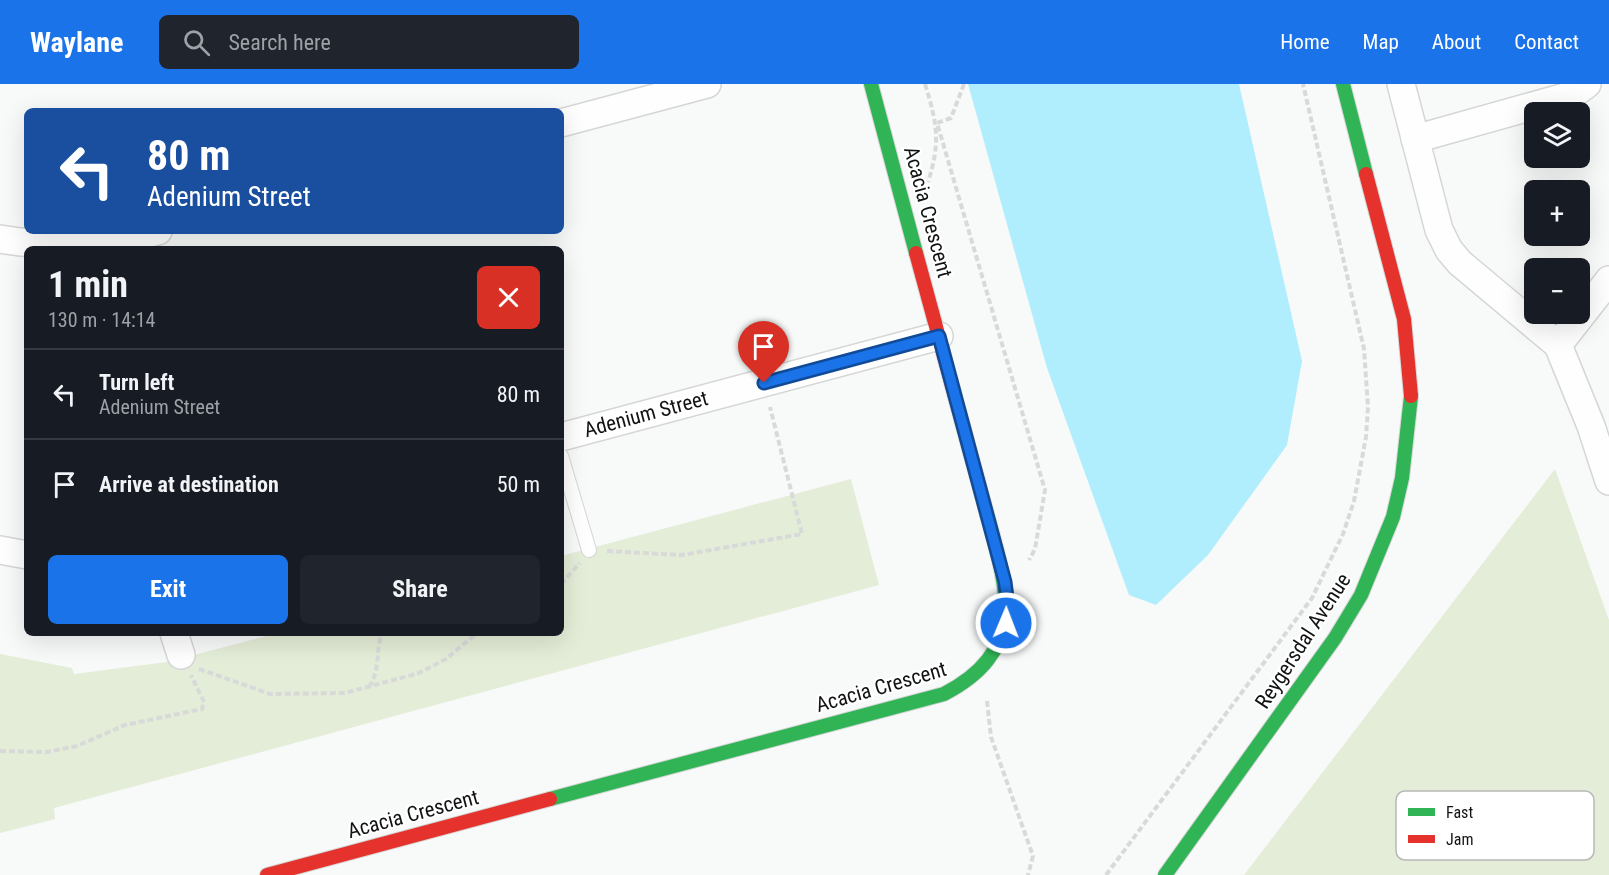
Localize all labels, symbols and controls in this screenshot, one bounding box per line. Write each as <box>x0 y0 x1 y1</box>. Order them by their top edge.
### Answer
search box <box>159 15 579 69</box>
text: Waylane <box>30 26 123 59</box>
icon: search <box>180 26 213 59</box>
text: Search here <box>228 30 331 55</box>
text: Home <box>1280 30 1330 54</box>
text: Map <box>1363 30 1399 54</box>
text: About <box>1432 30 1481 54</box>
text: Contact <box>1514 30 1579 54</box>
map controls <box>1524 102 1590 324</box>
button: layers <box>1524 102 1590 168</box>
text: 80 m <box>147 131 230 180</box>
icon: left <box>48 132 126 210</box>
street label: Acacia Crescent <box>899 144 957 280</box>
button: + <box>1524 180 1590 246</box>
text: Adenium Street <box>147 181 311 213</box>
button: − <box>1524 258 1590 324</box>
text: 1 min <box>48 264 128 306</box>
button: close <box>477 266 540 329</box>
text: 130 m · 14:14 <box>48 308 155 332</box>
pin <box>738 321 789 383</box>
icon: arrive <box>747 330 780 363</box>
text: Turn left <box>99 370 174 395</box>
icon: left <box>48 378 81 411</box>
text: 80 m <box>497 382 540 407</box>
street label: Adenium Street <box>581 386 711 442</box>
text: Adenium Street <box>99 395 220 419</box>
icon: arrive <box>48 468 81 501</box>
text: Arrive at destination <box>99 472 279 497</box>
text: 50 m <box>497 472 540 497</box>
button: Exit <box>48 555 288 624</box>
button: Share <box>300 555 540 624</box>
street label: Reygersdal Avenue <box>1250 569 1356 713</box>
position arrow <box>974 591 1038 655</box>
street label: Acacia Crescent <box>813 657 949 717</box>
street label: Acacia Crescent <box>345 785 481 843</box>
legend <box>1396 791 1594 860</box>
text: Fast <box>1446 803 1473 822</box>
text: Jam <box>1446 830 1473 849</box>

